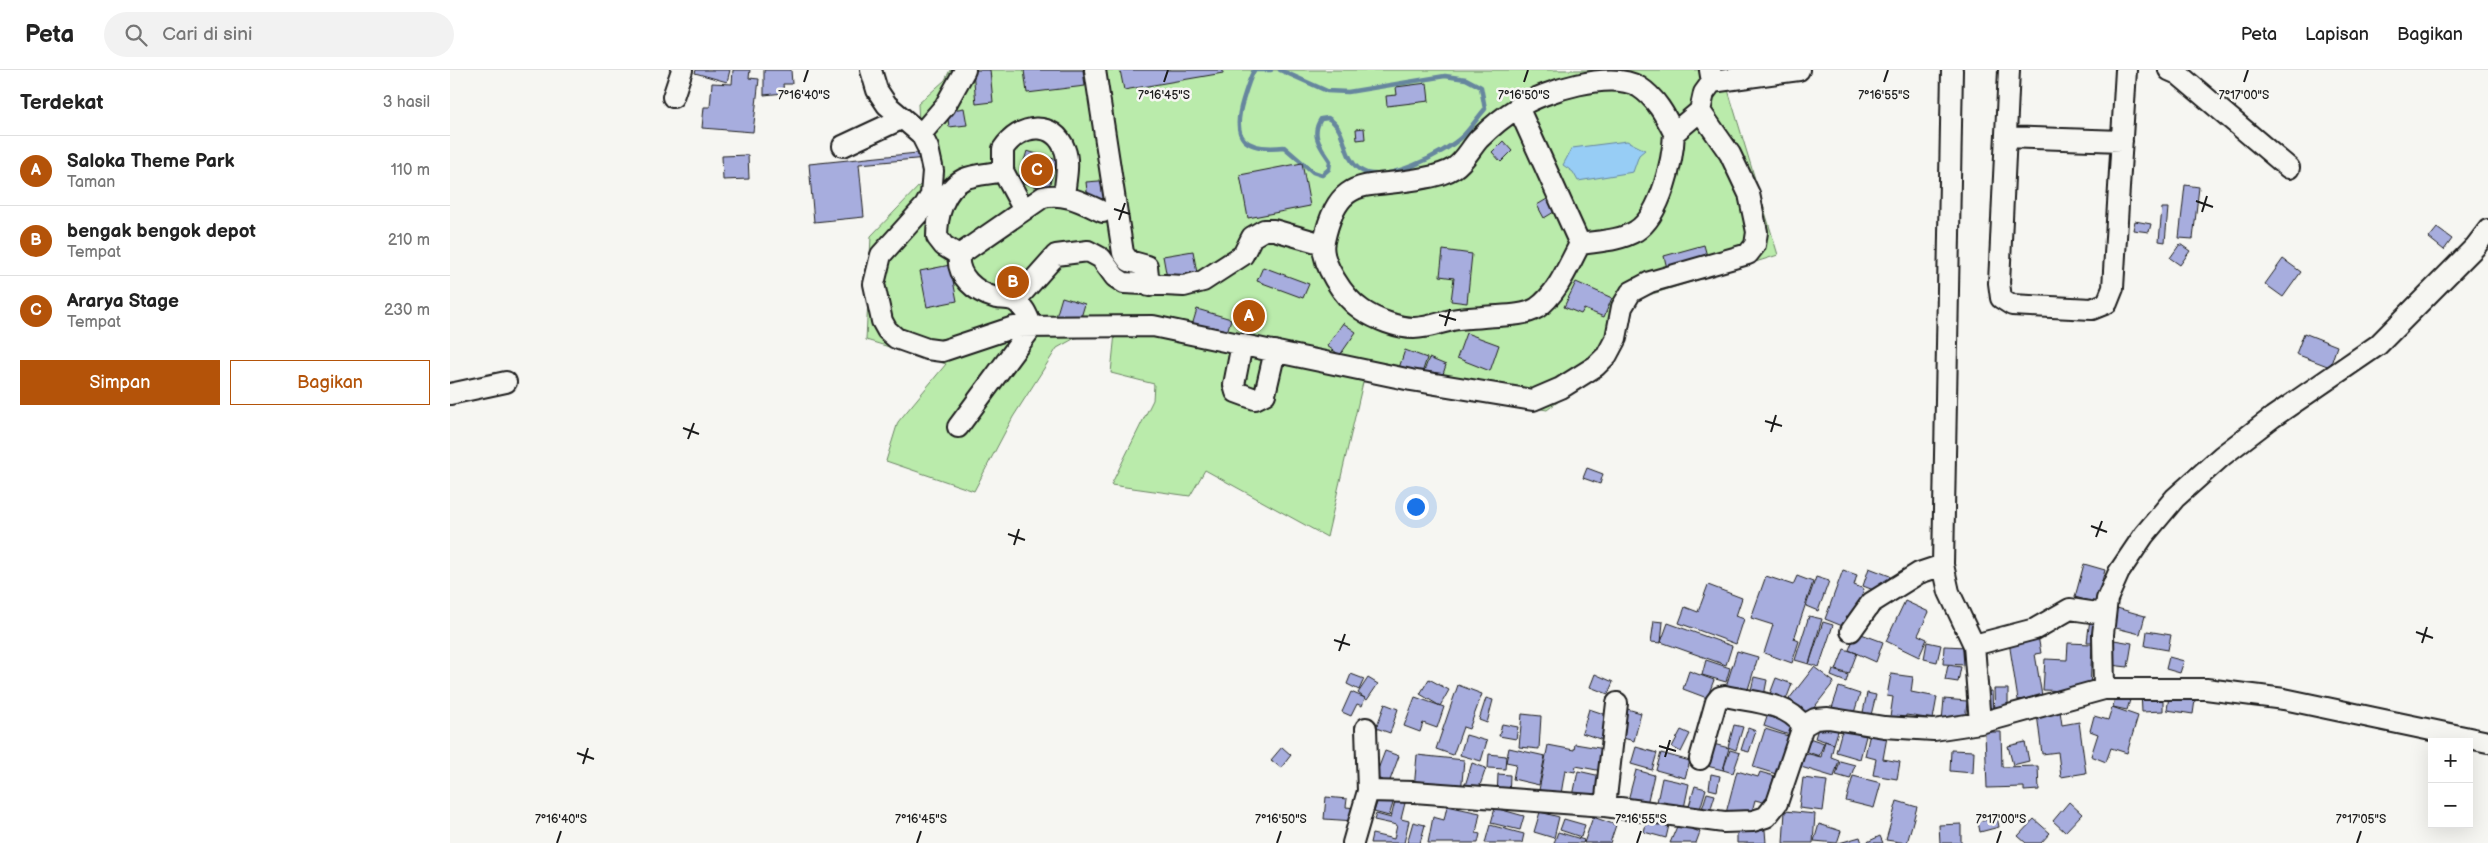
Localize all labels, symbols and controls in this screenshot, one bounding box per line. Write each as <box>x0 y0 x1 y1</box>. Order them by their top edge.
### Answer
search box <box>104 12 454 57</box>
text: Peta <box>25 20 74 49</box>
icon: search <box>122 21 150 49</box>
text: Cari di sini <box>162 23 252 46</box>
text: Peta <box>2241 24 2277 45</box>
text: Lapisan <box>2305 24 2369 45</box>
text: Bagikan <box>2397 24 2463 45</box>
text: 7°16'40"S <box>778 88 830 103</box>
text: 7°16'45"S <box>1138 88 1190 103</box>
text: 7°16'50"S <box>1498 88 1550 103</box>
text: 7°16'55"S <box>1858 88 1910 103</box>
text: 7°17'00"S <box>2219 88 2269 103</box>
text: Terdekat <box>20 90 104 115</box>
text: 3 hasil <box>383 93 430 112</box>
text: Saloka Theme Park <box>67 150 235 173</box>
pin: C <box>1021 151 1053 189</box>
text: A <box>31 161 41 180</box>
text: 110 m <box>391 161 430 180</box>
text: Taman <box>67 173 115 192</box>
text: bengak bengok depot <box>67 220 256 243</box>
text: B <box>30 231 42 250</box>
text: 210 m <box>388 231 430 250</box>
text: Tempat <box>67 243 121 262</box>
pin: B <box>997 263 1029 301</box>
text: Ararya Stage <box>67 290 179 313</box>
pin: A <box>1233 297 1265 335</box>
text: C <box>30 301 42 320</box>
text: 230 m <box>384 301 430 320</box>
text: Tempat <box>67 313 121 332</box>
button: Simpan <box>20 360 220 405</box>
button: Bagikan <box>230 360 430 405</box>
your location <box>1403 494 1429 520</box>
map controls <box>2428 738 2473 828</box>
button: + <box>2428 738 2473 783</box>
button: − <box>2428 783 2473 828</box>
text: 7°16'40"S <box>535 812 587 827</box>
text: 7°16'45"S <box>895 812 947 827</box>
text: 7°16'50"S <box>1255 812 1307 827</box>
text: 7°16'55"S <box>1615 812 1667 827</box>
text: 7°17'00"S <box>1976 812 2026 827</box>
text: 7°17'05"S <box>2336 812 2386 827</box>

